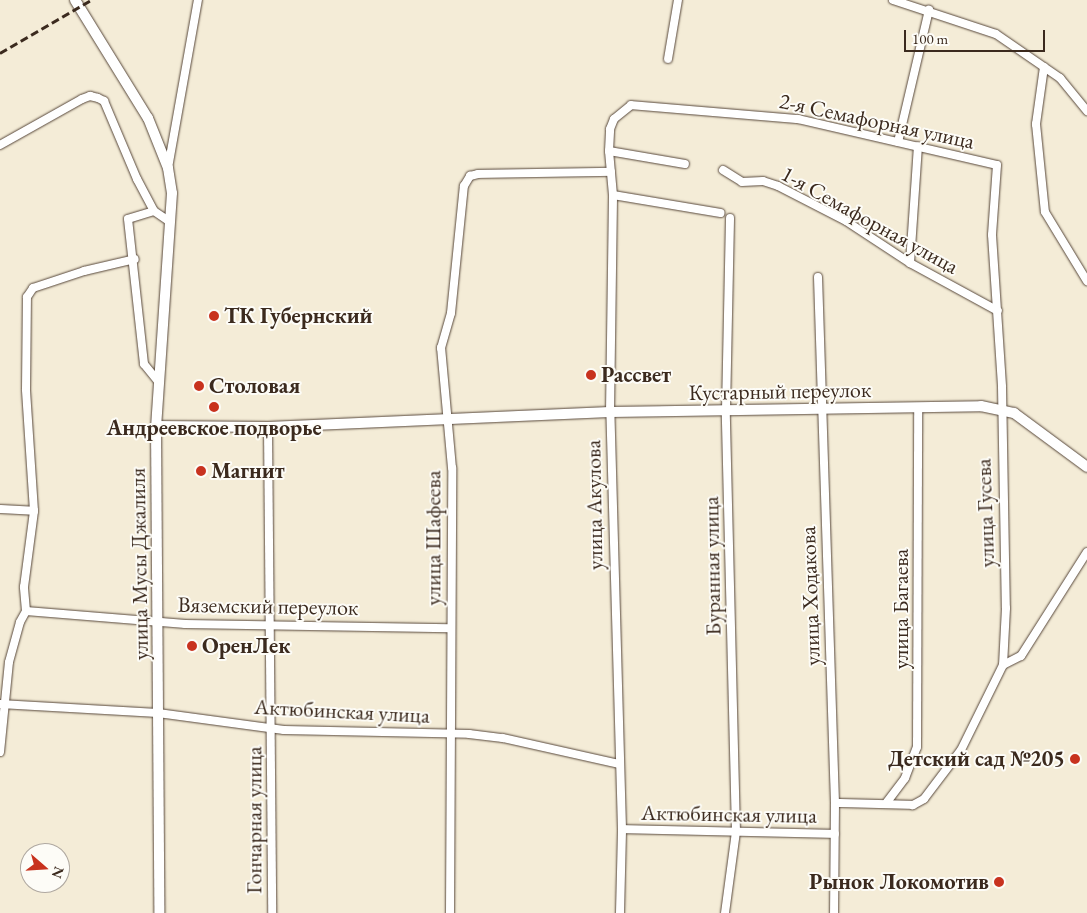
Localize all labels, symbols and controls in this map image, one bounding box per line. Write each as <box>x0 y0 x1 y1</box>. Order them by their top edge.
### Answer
scale bar <box>907 20 1048 52</box>
text: 100 m <box>912 29 948 48</box>
street label: 2-я Семафорная улица <box>777 87 977 155</box>
street label: 1-я Семафорная улица <box>777 160 963 280</box>
place label: ТК Губернский <box>224 303 373 329</box>
marker: ТК Губернский <box>208 310 220 322</box>
place label: Рассвет <box>601 362 671 388</box>
marker: Рассвет <box>585 369 597 381</box>
place label: Столовая <box>209 373 300 399</box>
street label: Кустарный переулок <box>689 376 871 406</box>
marker: Столовая <box>193 380 205 392</box>
marker: Андреевское подворье <box>208 401 220 413</box>
place label: Андреевское подворье <box>106 415 322 441</box>
street label: улица Акулова <box>580 440 608 570</box>
place label: Магнит <box>211 458 285 484</box>
street label: улица Гусева <box>970 458 1000 568</box>
marker: Магнит <box>195 465 207 477</box>
street label: улица Мусы Джалиля <box>124 468 154 660</box>
street label: улица Шафеева <box>420 470 446 606</box>
street label: Буранная улица <box>698 496 726 636</box>
street label: улица Ходакова <box>794 526 826 666</box>
street label: улица Багаева <box>888 549 914 669</box>
street label: Вяземский переулок <box>177 591 359 621</box>
place label: ОренЛек <box>202 633 290 659</box>
marker: ОренЛек <box>186 640 198 652</box>
street label: Актюбинская улица <box>253 693 431 729</box>
street label: Гончарная улица <box>241 746 267 894</box>
place label: Детский сад №205 <box>888 746 1065 772</box>
marker: Детский сад №205 <box>1069 753 1081 765</box>
street label: Актюбинская улица <box>641 799 817 829</box>
north arrow <box>20 843 70 893</box>
text: N <box>48 864 69 881</box>
place label: Рынок Локомотив <box>809 869 989 895</box>
marker: Рынок Локомотив <box>993 876 1005 888</box>

